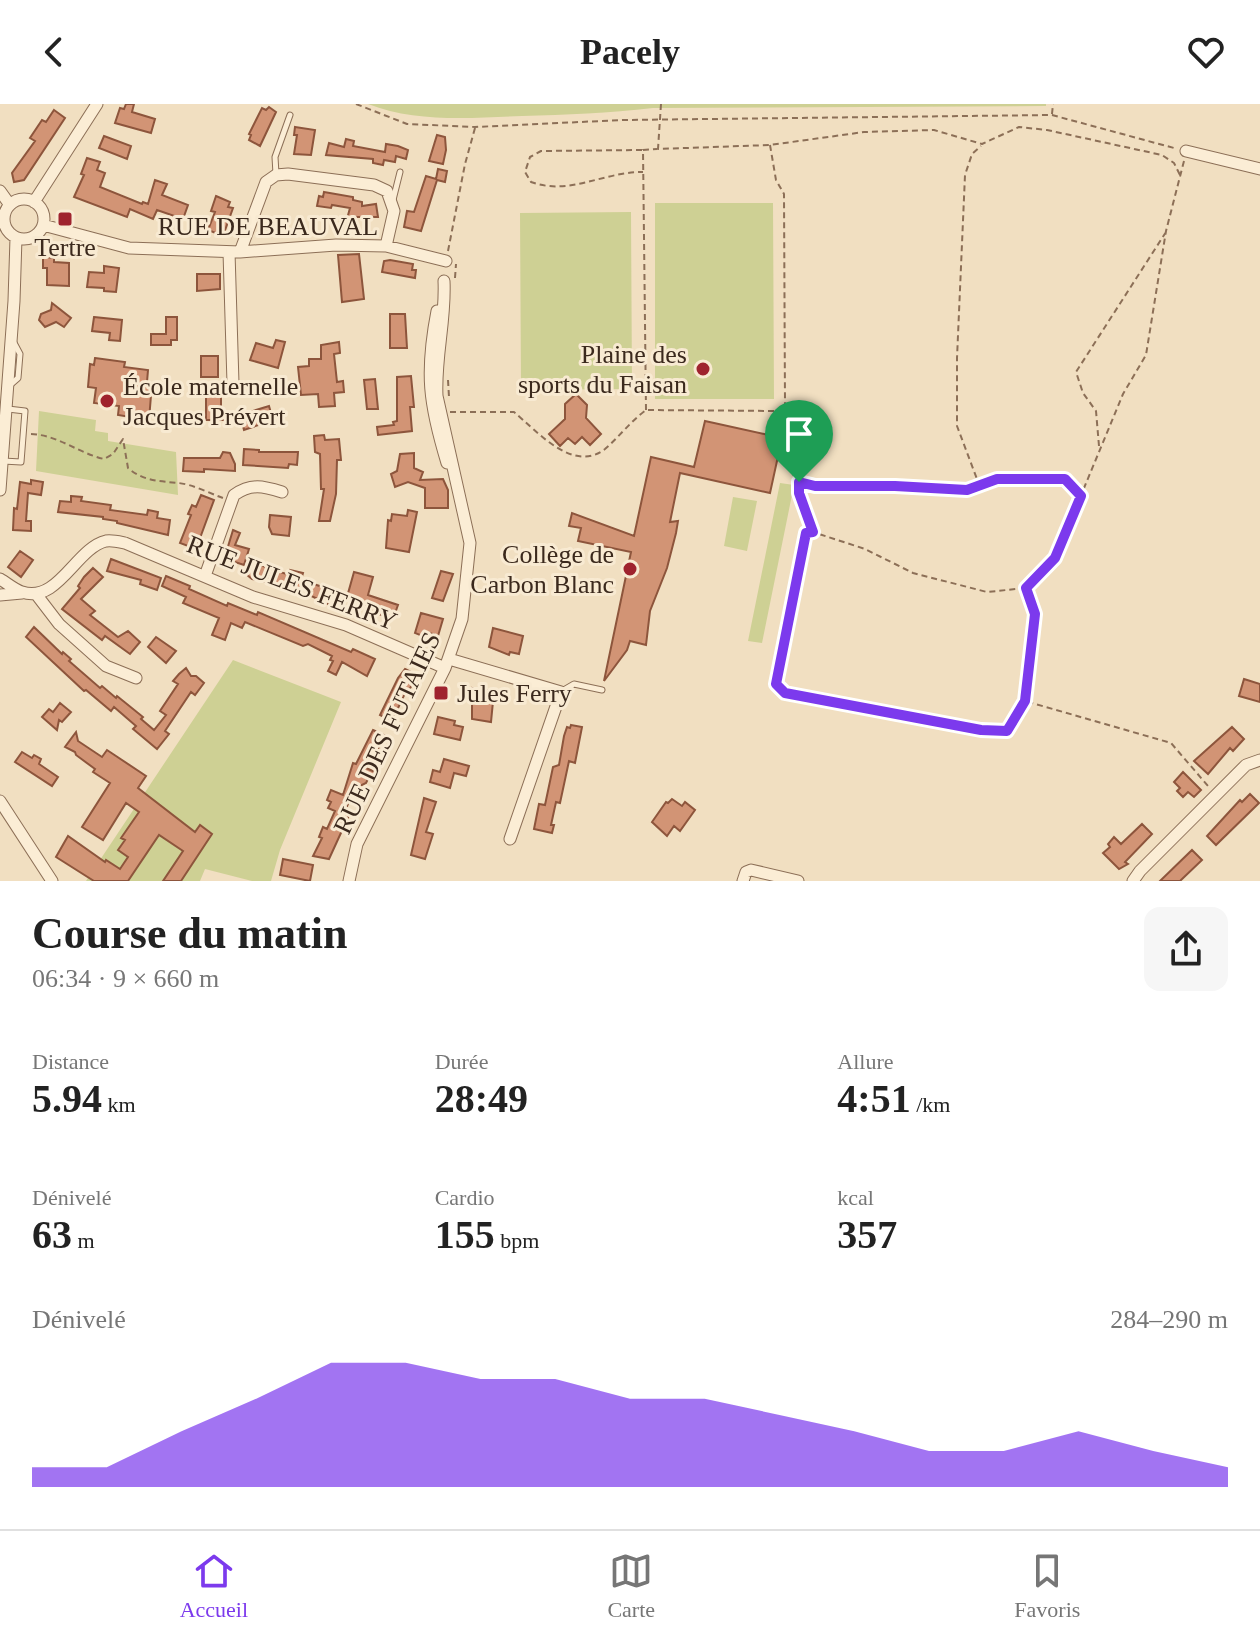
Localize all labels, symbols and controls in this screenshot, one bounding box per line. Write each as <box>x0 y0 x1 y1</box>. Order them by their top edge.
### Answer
icon: back <box>32 30 76 74</box>
icon: heart <box>1184 30 1228 74</box>
text: Pacely <box>580 32 680 72</box>
marker: Tertre <box>56 210 74 228</box>
street label: RUE DE BEAUVAL <box>158 212 378 241</box>
place label: Tertre <box>34 233 96 262</box>
place label: Plaine des sports du Faisan <box>518 340 687 399</box>
marker: Plaine des sports du Faisan <box>694 360 712 378</box>
place label: École maternelle Jacques Prévert <box>123 372 298 431</box>
marker: École maternelle Jacques Prévert <box>98 392 116 410</box>
pin <box>765 400 833 482</box>
icon: arrive <box>777 412 821 456</box>
street label: RUE JULES FERRY <box>183 530 401 636</box>
place label: Collège de Carbon Blanc <box>470 540 614 599</box>
marker: Collège de Carbon Blanc <box>621 560 639 578</box>
street label: RUE DES FUTAIES <box>328 628 446 838</box>
place label: Jules Ferry <box>457 679 572 708</box>
marker: Jules Ferry <box>432 684 450 702</box>
button: share <box>1144 907 1228 991</box>
text: Course du matin <box>32 909 347 958</box>
text: 06:34 · 9 × 660 m <box>32 964 219 993</box>
text: Distance <box>32 1049 109 1074</box>
text: Durée <box>435 1049 488 1074</box>
text: Allure <box>837 1049 894 1074</box>
text: 5.94 <box>32 1076 102 1121</box>
text: 28:49 <box>435 1076 528 1121</box>
text: 4:51 <box>837 1076 911 1121</box>
text: km <box>102 1092 136 1117</box>
text: /km <box>911 1092 950 1117</box>
text: Dénivelé <box>32 1185 111 1210</box>
text: Cardio <box>435 1185 495 1210</box>
text: kcal <box>837 1185 874 1210</box>
text: 63 <box>32 1212 72 1257</box>
text: 155 <box>435 1212 495 1257</box>
text: 357 <box>837 1212 897 1257</box>
text: m <box>72 1228 95 1253</box>
text: bpm <box>495 1228 539 1253</box>
text: Dénivelé <box>32 1305 126 1334</box>
text: 284–290 m <box>1110 1305 1228 1334</box>
tab: Accueil <box>180 1549 248 1623</box>
tab: Carte <box>607 1549 655 1623</box>
tab: Favoris <box>1014 1549 1080 1623</box>

